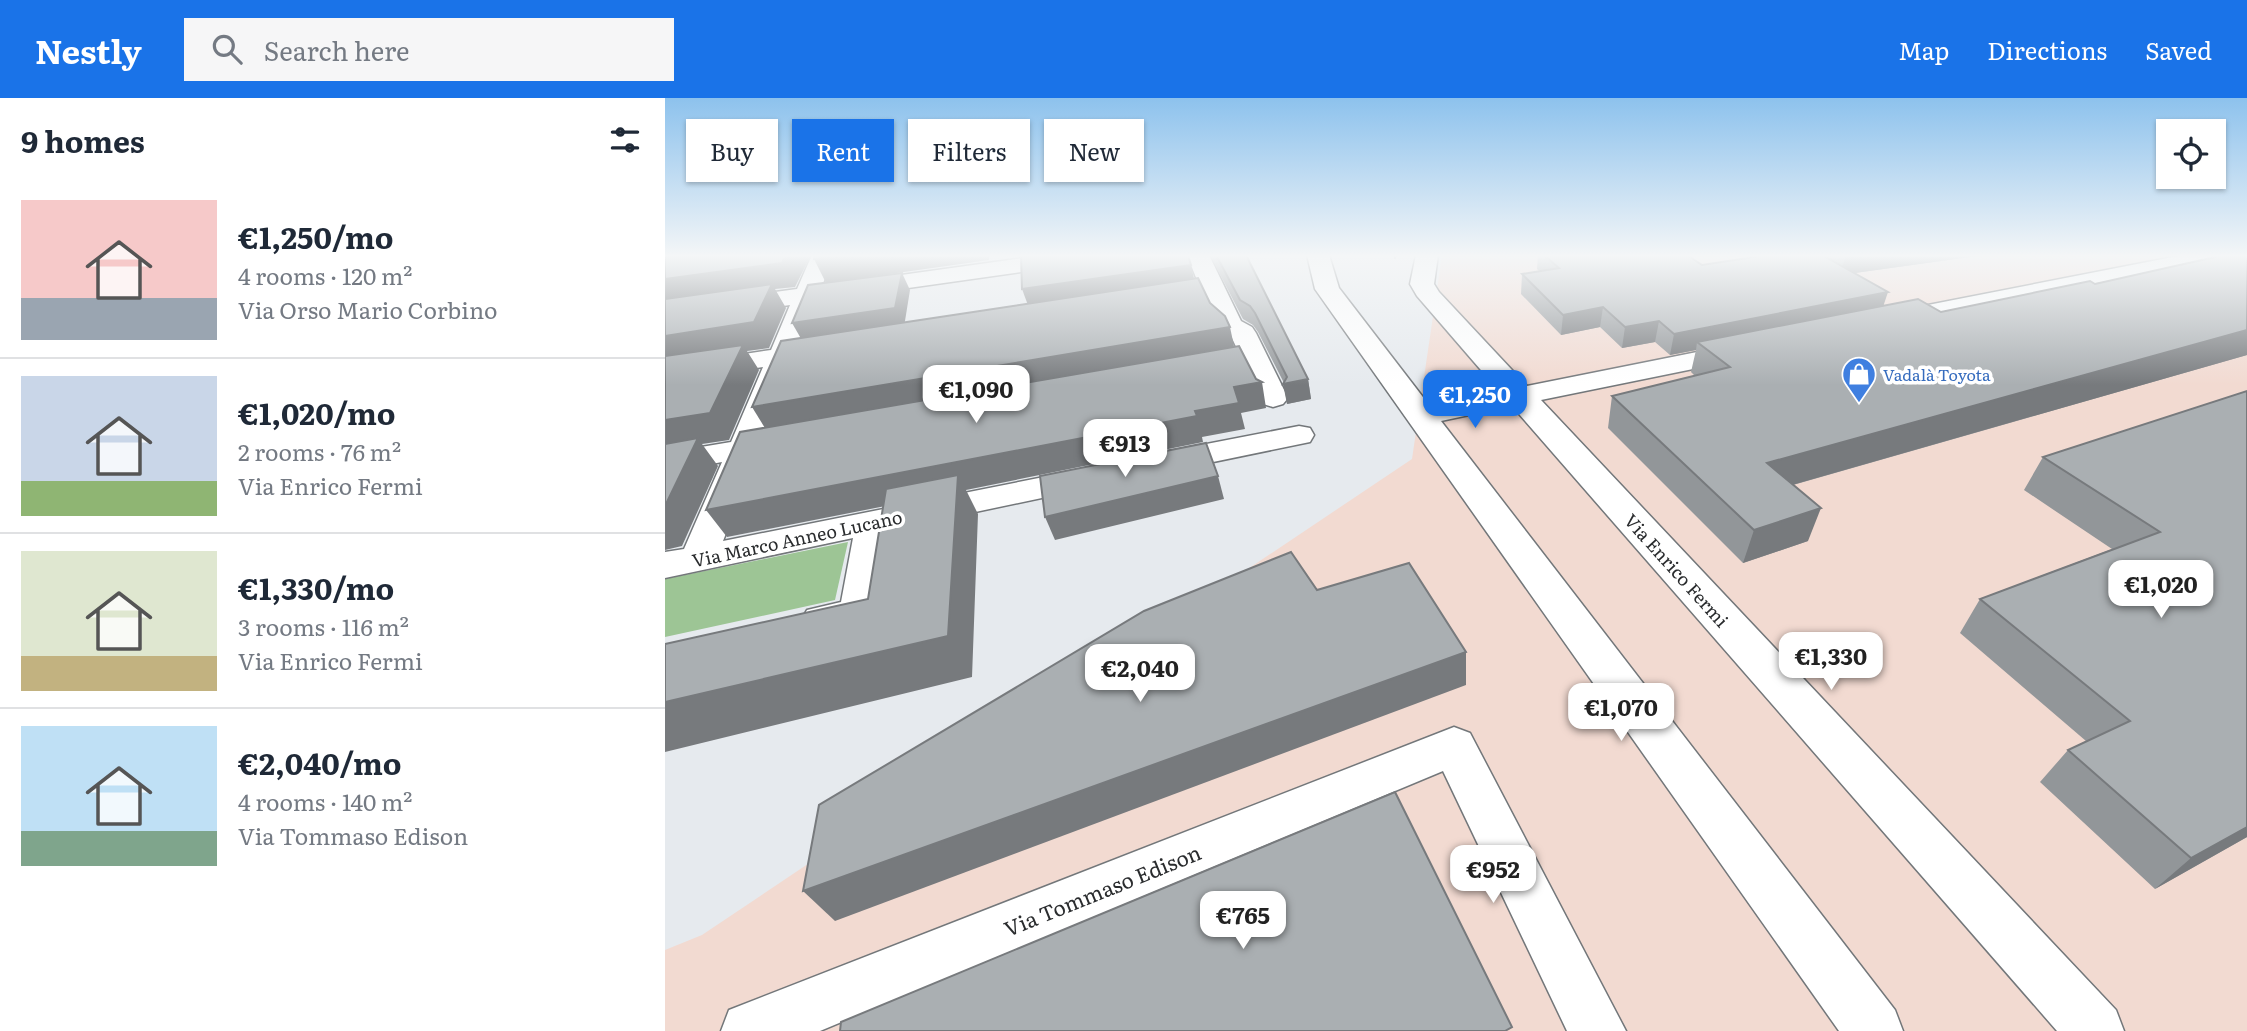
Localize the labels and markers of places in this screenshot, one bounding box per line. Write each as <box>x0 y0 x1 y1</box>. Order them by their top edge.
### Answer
shop icon: Vadalà Toyota <box>1840 355 1878 404</box>
place label: Vadalà Toyota <box>1883 362 1991 386</box>
pin: €1,090 <box>919 366 1033 425</box>
pin: €1,250 <box>1418 370 1532 430</box>
pin: €913 <box>1084 420 1166 479</box>
pin: €1,020 <box>2104 560 2218 620</box>
pin: €1,330 <box>1774 632 1888 692</box>
pin: €2,040 <box>1083 644 1197 704</box>
pin: €1,070 <box>1564 684 1678 743</box>
pin: €952 <box>1452 846 1534 905</box>
pin: €765 <box>1202 892 1284 951</box>

